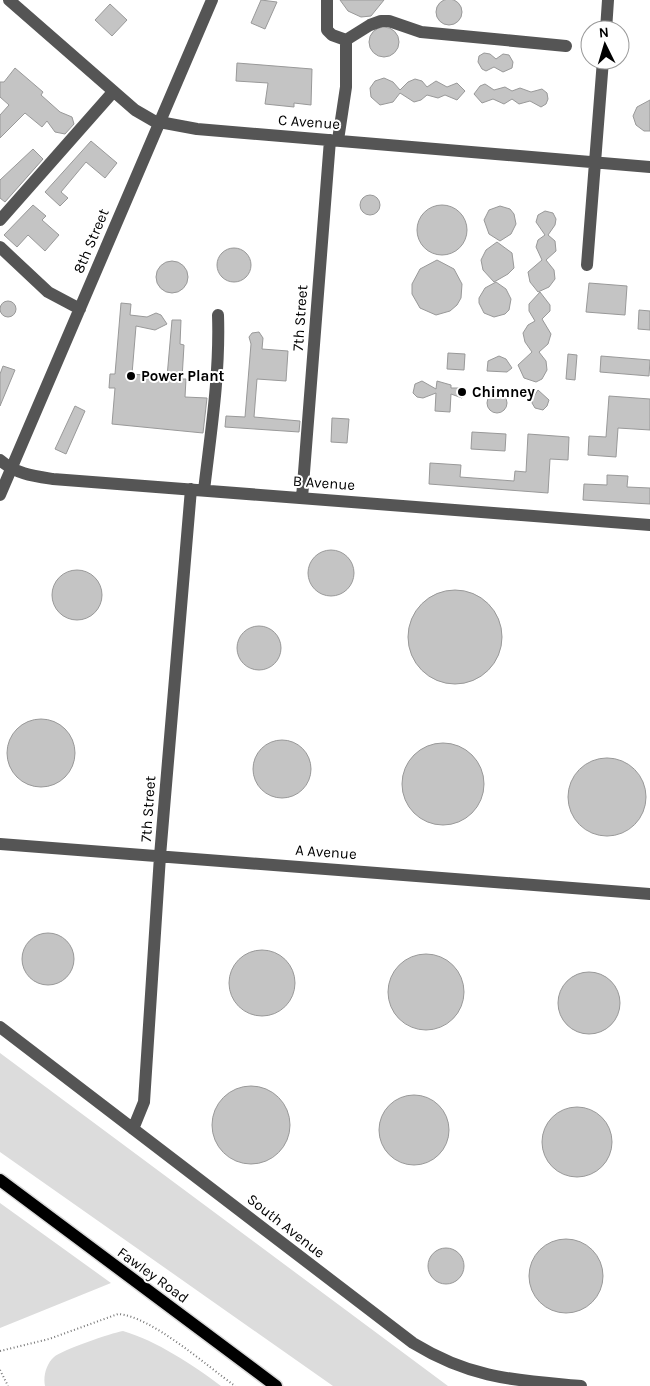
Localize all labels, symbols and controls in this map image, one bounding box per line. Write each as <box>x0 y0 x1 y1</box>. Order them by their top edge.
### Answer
north arrow <box>580 20 630 70</box>
text: N <box>598 24 610 41</box>
street label: C Avenue <box>277 111 341 133</box>
street label: 8th Street <box>69 206 113 276</box>
street label: 7th Street <box>289 284 311 352</box>
place label: Power Plant <box>141 367 225 385</box>
marker: Power Plant <box>125 370 137 382</box>
place label: Chimney <box>472 383 535 401</box>
marker: Chimney <box>456 386 468 398</box>
street label: B Avenue <box>292 472 356 494</box>
street label: 7th Street <box>137 775 159 843</box>
street label: A Avenue <box>295 841 357 863</box>
street label: South Avenue <box>243 1190 329 1262</box>
street label: Fawley Road <box>114 1243 192 1307</box>

